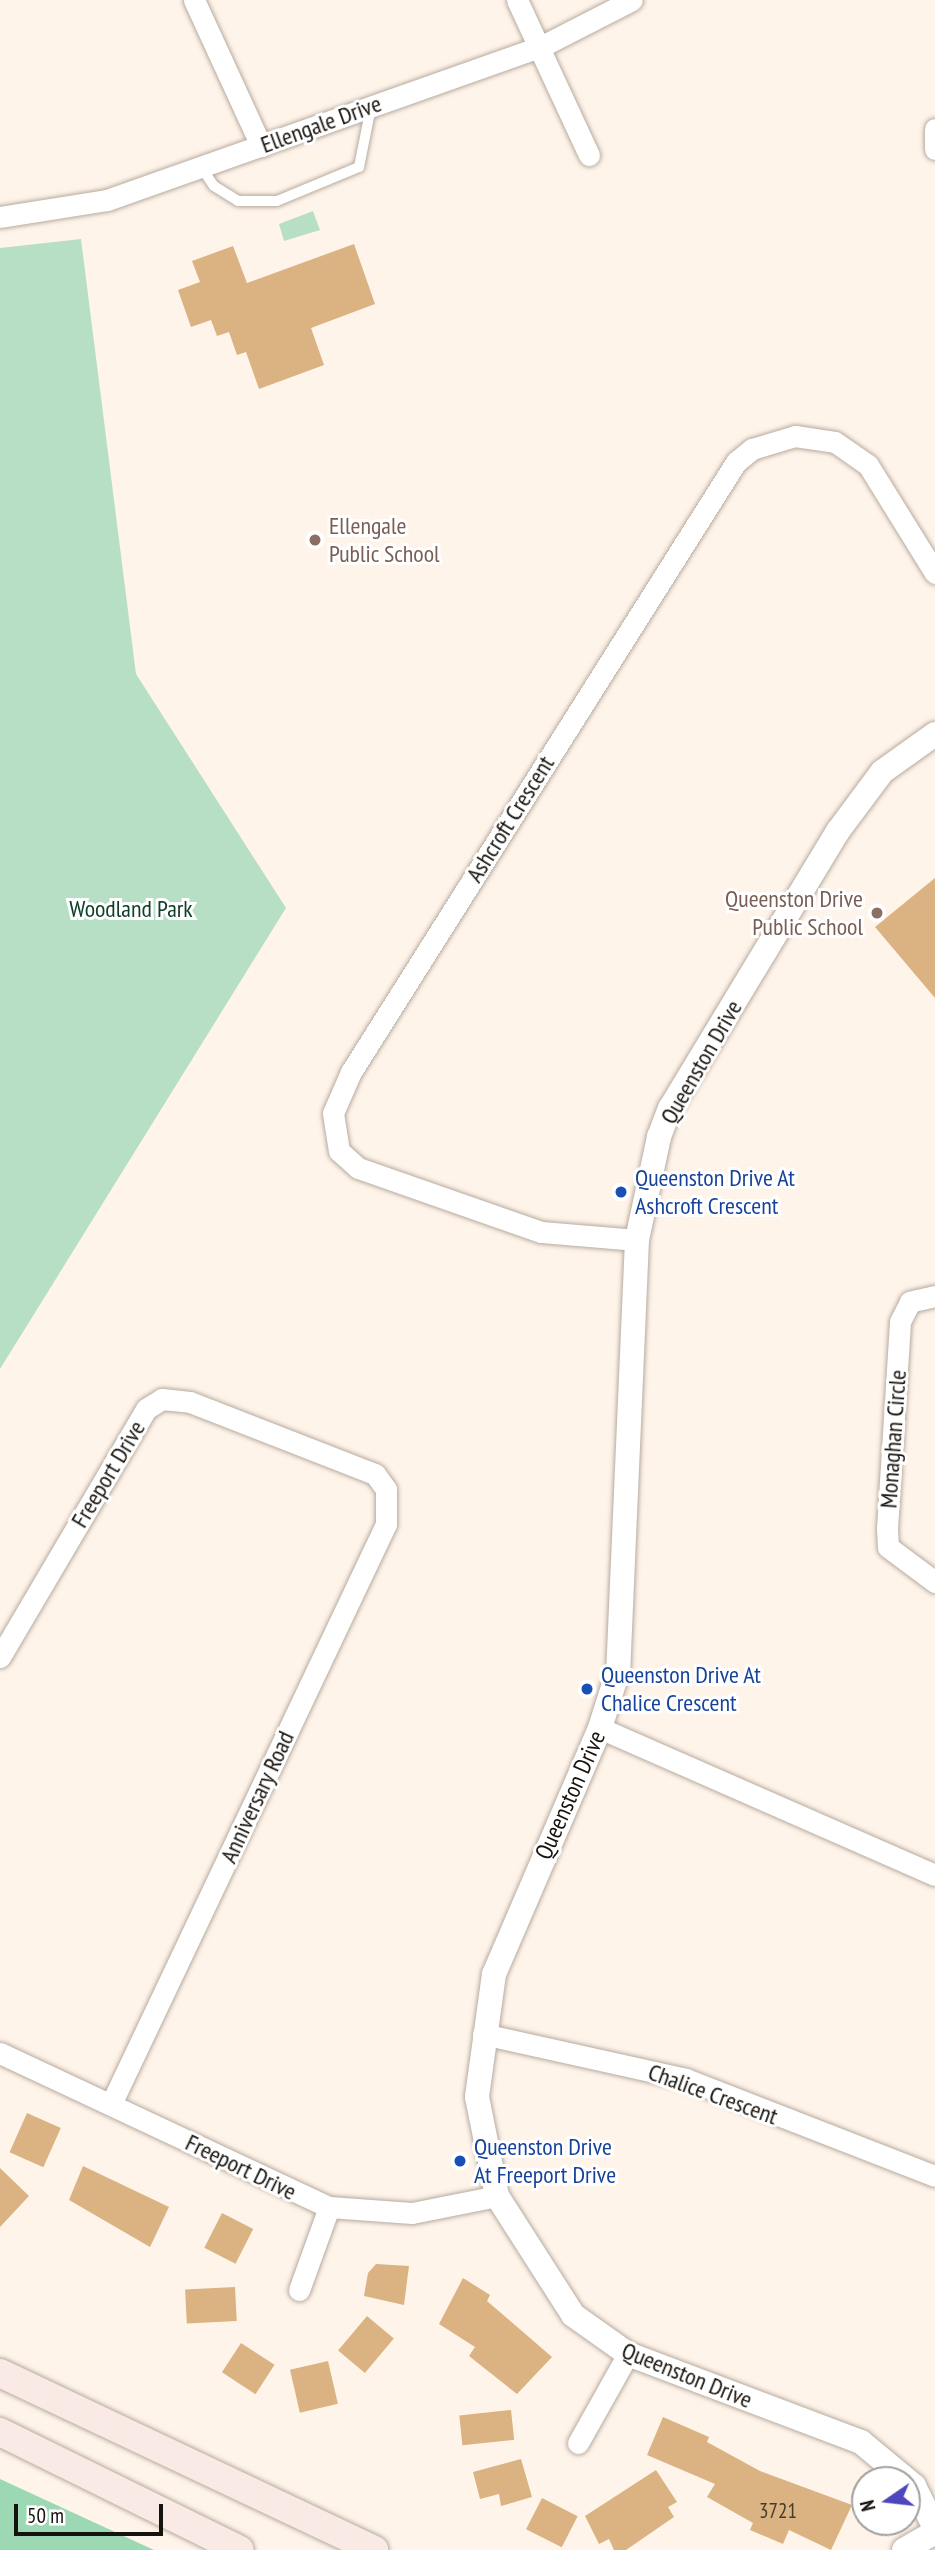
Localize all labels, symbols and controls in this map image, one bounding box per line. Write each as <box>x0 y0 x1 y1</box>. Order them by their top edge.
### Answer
street label: Ellengale Drive <box>257 89 385 159</box>
place label: Ellengale Public School <box>329 512 440 568</box>
marker: Ellengale Public School <box>307 532 323 548</box>
street label: Ashcroft Crescent <box>460 751 560 887</box>
place label: Queenston Drive Public School <box>725 885 863 941</box>
park label: Woodland Park <box>69 895 193 923</box>
marker: Queenston Drive Public School <box>869 905 885 921</box>
street label: Queenston Drive <box>654 995 748 1129</box>
place label: Queenston Drive At Ashcroft Crescent <box>635 1164 796 1220</box>
marker: Queenston Drive At Ashcroft Crescent <box>613 1184 629 1200</box>
street label: Monaghan Circle <box>874 1369 912 1509</box>
street label: Freeport Drive <box>65 1415 151 1533</box>
place label: Queenston Drive At Chalice Crescent <box>601 1661 762 1717</box>
marker: Queenston Drive At Chalice Crescent <box>579 1681 595 1697</box>
street label: Anniversary Road <box>214 1726 300 1868</box>
street label: Queenston Drive <box>529 1726 611 1864</box>
street label: Chalice Crescent <box>644 2057 782 2131</box>
street label: Freeport Drive <box>181 2128 301 2206</box>
place label: Queenston Drive At Freeport Drive <box>474 2133 616 2189</box>
marker: Queenston Drive At Freeport Drive <box>452 2153 468 2169</box>
street label: Queenston Drive <box>618 2336 756 2414</box>
north arrow <box>851 2466 921 2536</box>
scale bar <box>18 2490 166 2534</box>
house number: 3721 <box>759 2498 797 2524</box>
text: N <box>855 2498 880 2513</box>
text: 50 m <box>27 2502 64 2529</box>

